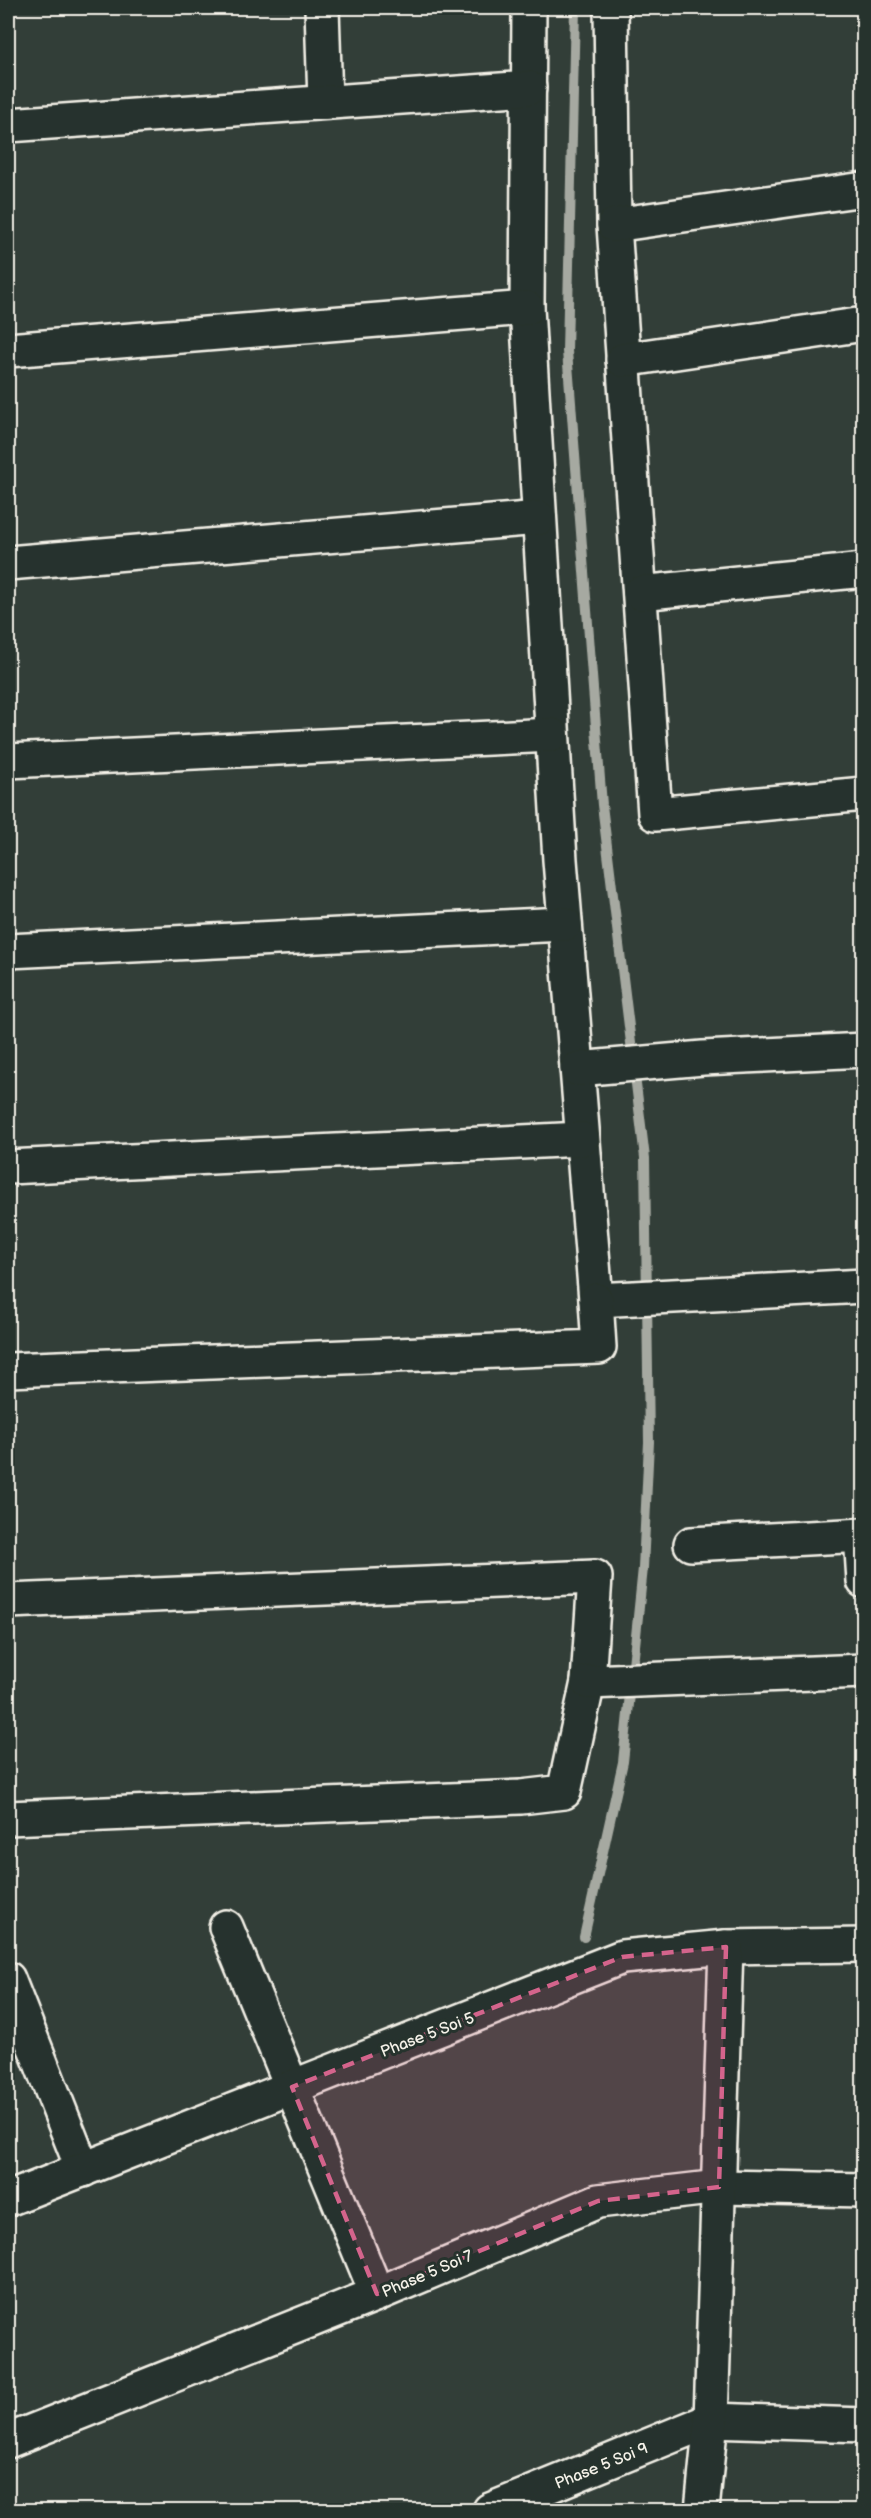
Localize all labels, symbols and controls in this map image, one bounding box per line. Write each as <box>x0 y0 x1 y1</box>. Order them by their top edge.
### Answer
street label: Phase 5 Soi 5 <box>378 2009 477 2062</box>
street label: Phase 5 Soi 7 <box>379 2247 476 2302</box>
street label: Phase 5 Soi 9 <box>552 2439 651 2494</box>

